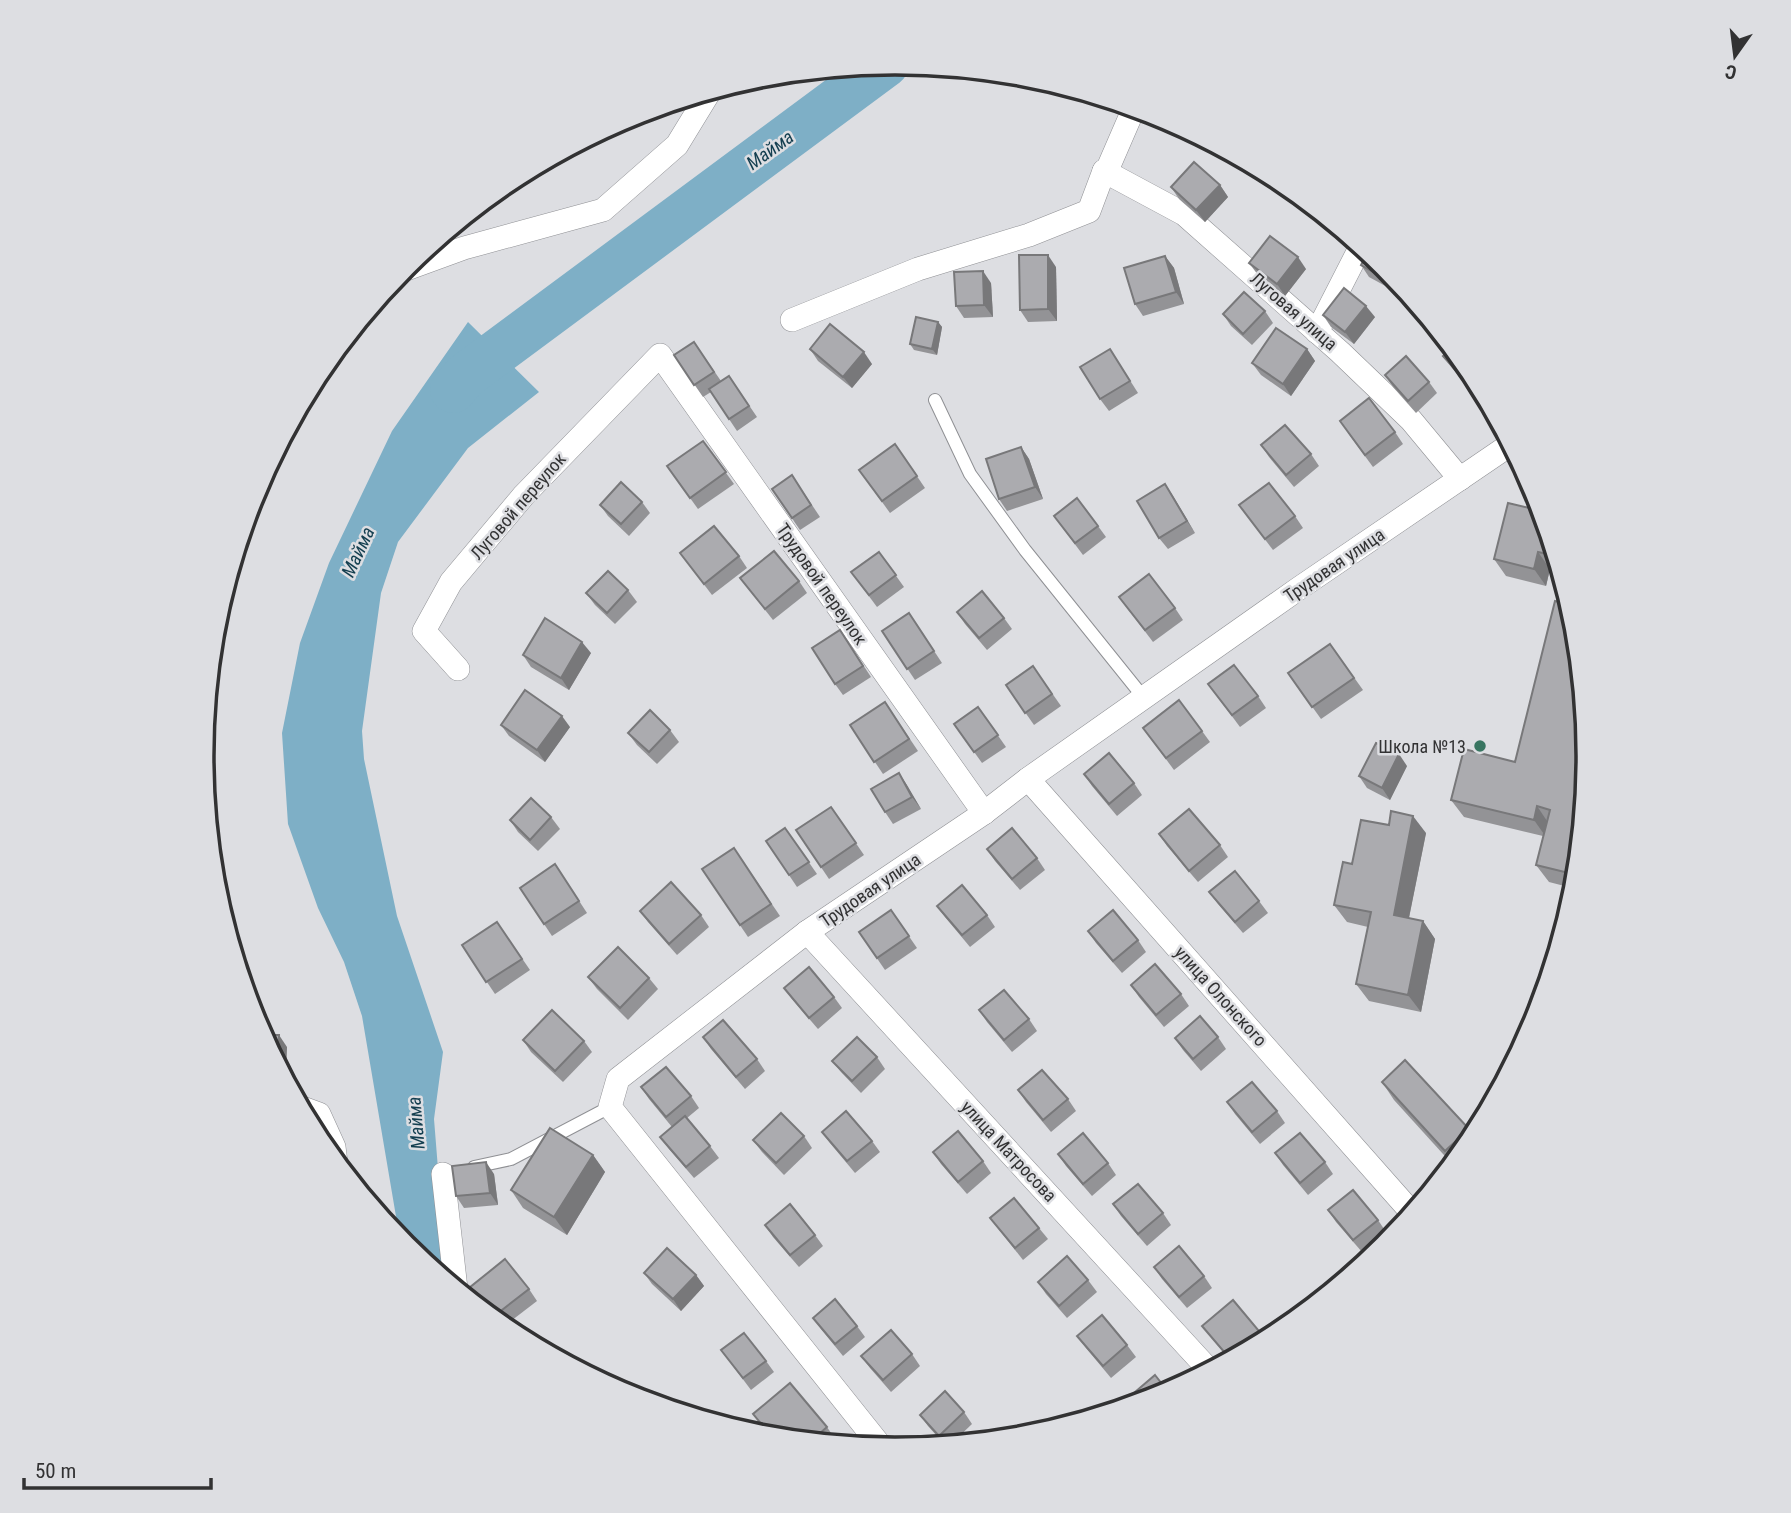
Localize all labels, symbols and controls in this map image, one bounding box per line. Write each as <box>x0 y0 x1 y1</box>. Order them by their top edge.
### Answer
north arrow <box>1700 21 1770 91</box>
text: С <box>1723 60 1739 84</box>
water label: Майма <box>742 125 798 175</box>
street label: Луговая улица <box>1246 268 1342 354</box>
street label: Луговой переулок <box>466 448 570 564</box>
street label: Трудовой переулок <box>772 519 872 649</box>
water label: Майма <box>336 523 380 581</box>
street label: Трудовая улица <box>1280 524 1388 606</box>
place label: Школа №13 <box>1378 736 1466 757</box>
marker: Школа №13 <box>1472 738 1488 754</box>
street label: Трудовая улица <box>816 849 924 931</box>
street label: улица Олонского <box>1171 942 1271 1050</box>
water label: Майма <box>402 1096 430 1150</box>
street label: улица Матросова <box>957 1096 1061 1206</box>
scale bar <box>24 1446 212 1490</box>
text: 50 m <box>35 1459 76 1483</box>

